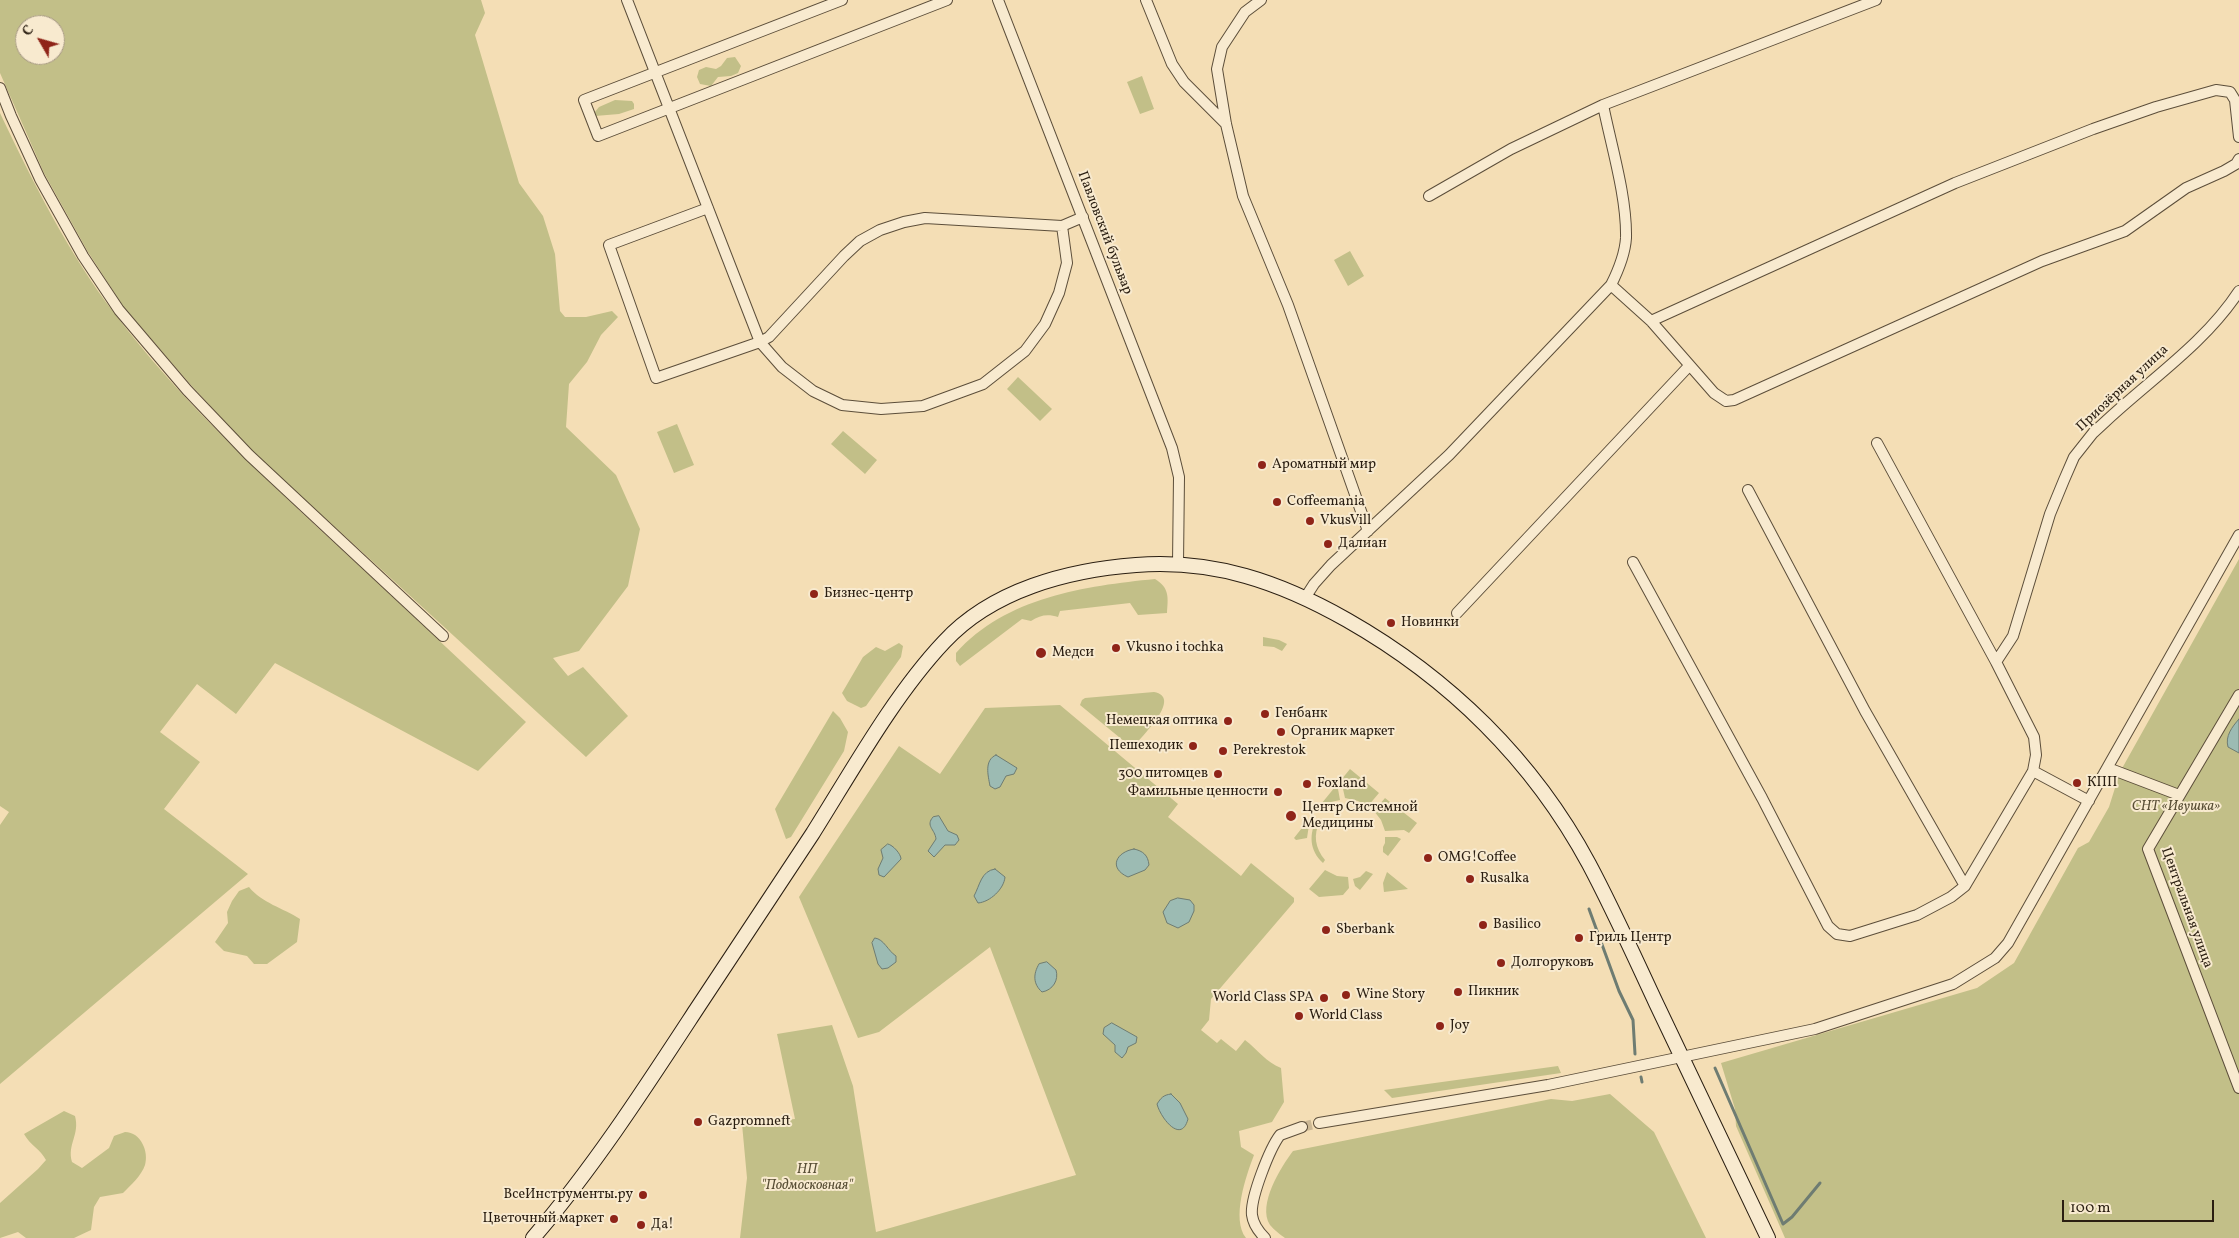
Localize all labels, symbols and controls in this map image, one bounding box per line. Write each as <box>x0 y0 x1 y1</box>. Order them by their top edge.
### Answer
north arrow <box>15 15 65 65</box>
text: С <box>18 22 39 40</box>
street label: Павловский бульвар <box>1073 169 1135 297</box>
street label: Приозёрная улица <box>2074 342 2172 436</box>
place label: Ароматный мир <box>1272 457 1376 473</box>
marker: Ароматный мир <box>1256 459 1268 471</box>
place label: Coffeemania <box>1287 494 1365 510</box>
marker: Coffeemania <box>1271 496 1283 508</box>
place label: VkusVill <box>1320 513 1371 529</box>
marker: VkusVill <box>1304 515 1316 527</box>
place label: Далиан <box>1338 536 1387 552</box>
marker: Далиан <box>1322 538 1334 550</box>
place label: Бизнес-центр <box>824 586 913 602</box>
marker: Бизнес-центр <box>808 588 820 600</box>
place label: Новинки <box>1401 615 1459 631</box>
marker: Новинки <box>1385 617 1397 629</box>
place label: Vkusno i tochka <box>1126 640 1224 656</box>
marker: Vkusno i tochka <box>1110 642 1122 654</box>
place label: Медси <box>1052 645 1094 661</box>
marker: Медси <box>1034 646 1048 660</box>
place label: Генбанк <box>1275 706 1327 722</box>
marker: Генбанк <box>1259 708 1271 720</box>
place label: Немецкая оптика <box>1106 713 1218 729</box>
marker: Немецкая оптика <box>1222 715 1234 727</box>
place label: Органик маркет <box>1291 724 1395 740</box>
marker: Органик маркет <box>1275 726 1287 738</box>
place label: Пешеходик <box>1109 738 1183 754</box>
marker: Пешеходик <box>1187 740 1199 752</box>
place label: Perekrestok <box>1233 743 1306 759</box>
marker: Perekrestok <box>1217 745 1229 757</box>
place label: 300 питомцев <box>1118 766 1208 782</box>
marker: 300 питомцев <box>1212 768 1224 780</box>
place label: КПП <box>2087 775 2117 791</box>
place label: Foxland <box>1317 776 1366 792</box>
marker: КПП <box>2071 777 2083 789</box>
marker: Foxland <box>1301 778 1313 790</box>
place label: Фамильные ценности <box>1128 784 1268 800</box>
marker: Фамильные ценности <box>1272 786 1284 798</box>
park label: СНТ «Ивушка» <box>2132 799 2220 815</box>
place label: Центр Системной Медицины <box>1302 800 1418 832</box>
marker: Центр Системной Медицины <box>1284 809 1298 823</box>
street label: Центральная улица <box>2156 845 2216 971</box>
place label: OMG!Coffee <box>1438 850 1516 866</box>
marker: OMG!Coffee <box>1422 852 1434 864</box>
place label: Rusalka <box>1480 871 1529 887</box>
marker: Rusalka <box>1464 873 1476 885</box>
place label: Basilico <box>1493 917 1541 933</box>
marker: Basilico <box>1477 919 1489 931</box>
place label: Sberbank <box>1336 922 1395 938</box>
marker: Sberbank <box>1320 924 1332 936</box>
place label: Гриль Центр <box>1589 930 1672 946</box>
marker: Гриль Центр <box>1573 932 1585 944</box>
place label: Долгоруковъ <box>1511 955 1594 971</box>
marker: Долгоруковъ <box>1495 957 1507 969</box>
place label: Пикник <box>1468 984 1519 1000</box>
marker: Пикник <box>1452 986 1464 998</box>
place label: Wine Story <box>1356 987 1425 1003</box>
marker: Wine Story <box>1340 989 1352 1001</box>
place label: World Class SPA <box>1213 990 1314 1006</box>
marker: World Class SPA <box>1318 992 1330 1004</box>
place label: World Class <box>1309 1008 1382 1024</box>
marker: World Class <box>1293 1010 1305 1022</box>
place label: Joy <box>1450 1018 1469 1034</box>
marker: Joy <box>1434 1020 1446 1032</box>
place label: Gazpromneft <box>708 1114 791 1130</box>
marker: Gazpromneft <box>692 1116 704 1128</box>
park label: НП "Подмосковная" <box>761 1162 853 1194</box>
place label: ВсеИнструменты.ру <box>503 1187 633 1203</box>
marker: ВсеИнструменты.ру <box>637 1189 649 1201</box>
scale bar <box>2064 1190 2216 1222</box>
text: 100 m <box>2070 1198 2110 1219</box>
place label: Цветочный маркет <box>483 1211 604 1227</box>
marker: Цветочный маркет <box>608 1213 620 1225</box>
place label: Да! <box>651 1217 674 1233</box>
marker: Да! <box>635 1219 647 1231</box>

